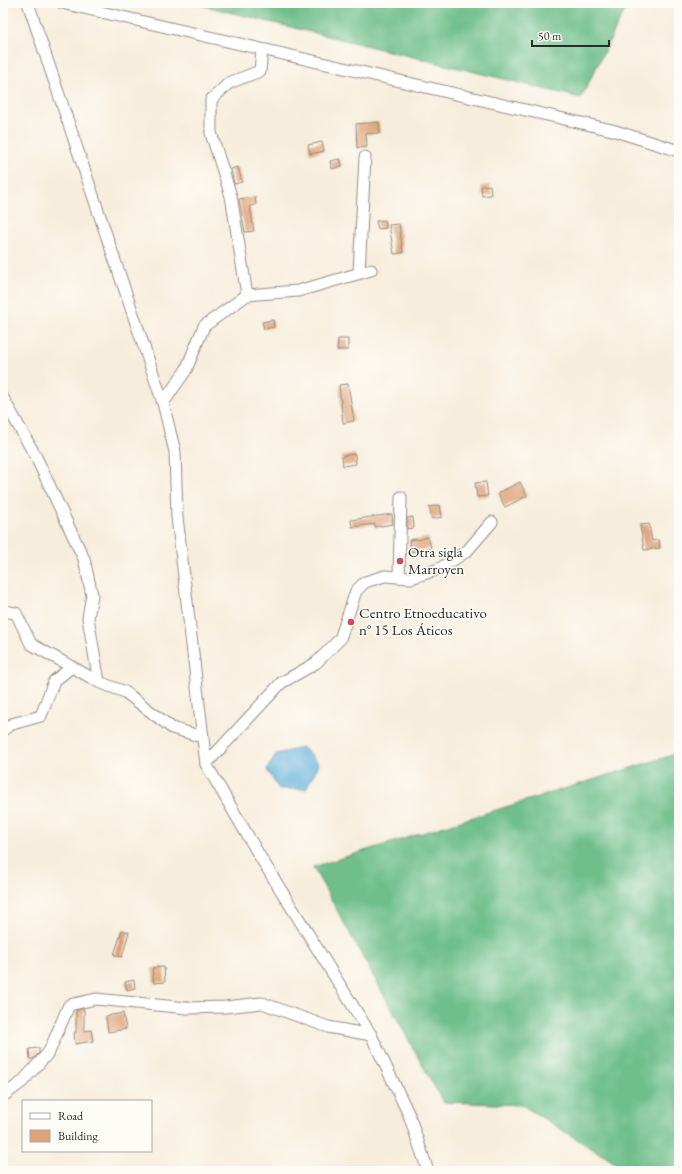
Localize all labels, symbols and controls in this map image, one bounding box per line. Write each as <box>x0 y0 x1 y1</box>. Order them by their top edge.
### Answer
scale bar <box>532 22 609 48</box>
text: 50 m <box>538 28 562 44</box>
place label: Otra sigla Marroyen <box>408 542 464 578</box>
marker: Otra sigla Marroyen <box>395 556 405 566</box>
place label: Centro Etnoeducativo n° 15 Los Áticos <box>359 603 487 639</box>
marker: Centro Etnoeducativo n° 15 Los Áticos <box>346 617 356 627</box>
legend <box>22 1100 152 1152</box>
text: Road <box>58 1108 84 1124</box>
text: Building <box>58 1128 99 1144</box>

